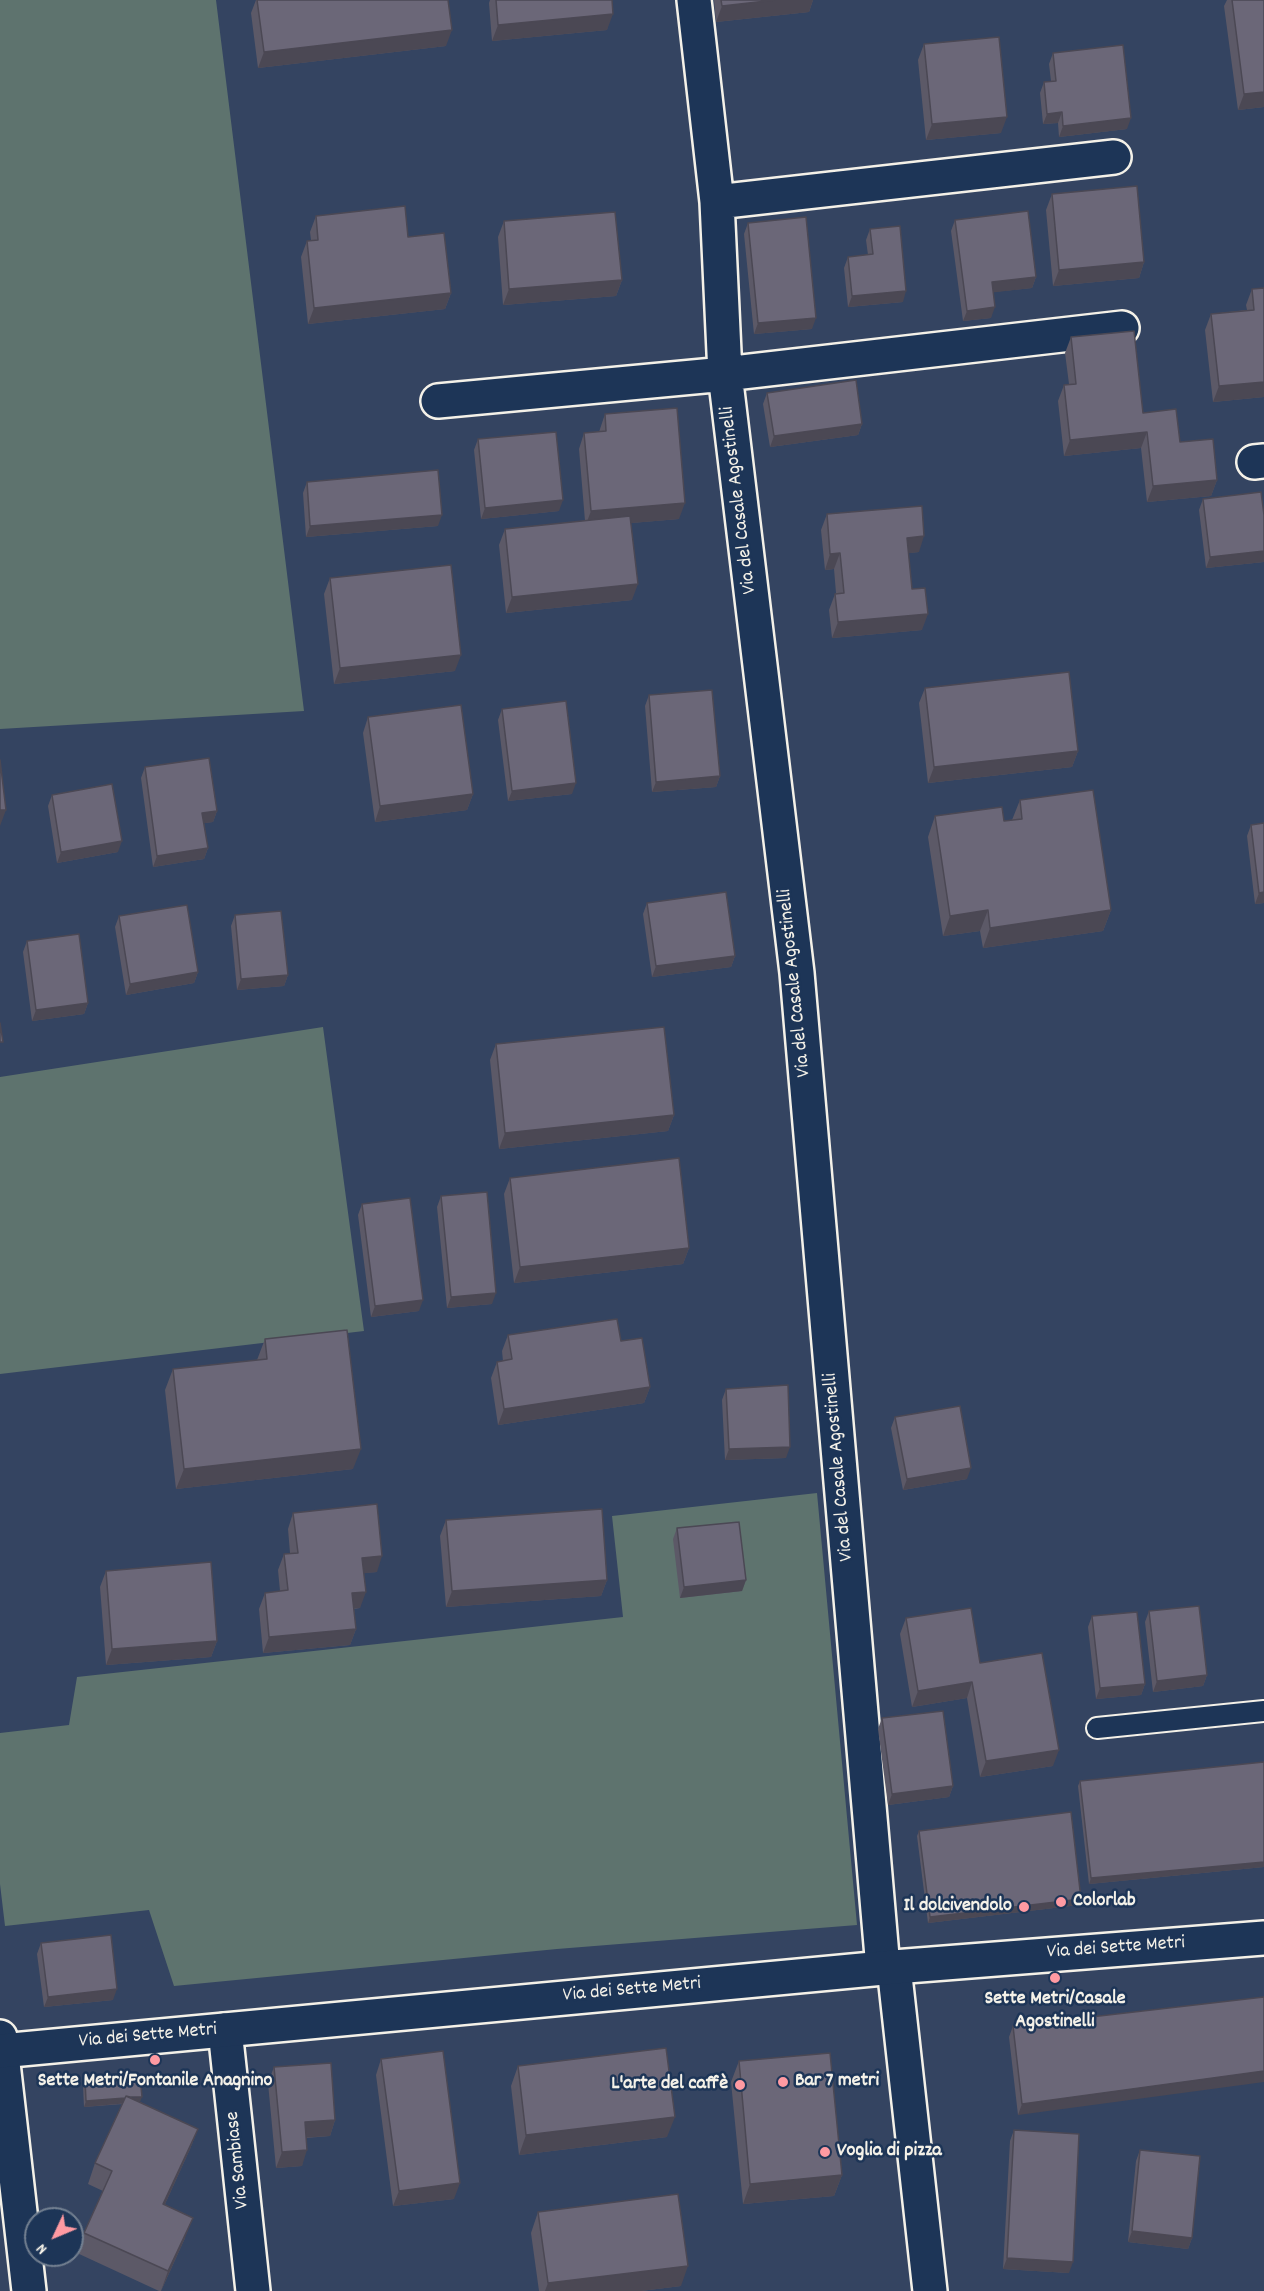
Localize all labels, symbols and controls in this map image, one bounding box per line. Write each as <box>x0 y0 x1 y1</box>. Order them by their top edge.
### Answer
street label: Via del Casale Agostinelli <box>717 405 763 595</box>
street label: Via del Casale Agostinelli <box>774 888 818 1078</box>
street label: Via del Casale Agostinelli <box>820 1372 860 1562</box>
place label: Colorlab <box>1073 1890 1136 1914</box>
place label: Il dolcivendolo <box>903 1895 1012 1919</box>
marker: Colorlab <box>1054 1895 1068 1909</box>
marker: Il dolcivendolo <box>1017 1900 1031 1914</box>
street label: Via dei Sette Metri <box>1046 1932 1186 1966</box>
marker: Sette Metri/Casale Agostinelli <box>1048 1971 1062 1985</box>
street label: Via dei Sette Metri <box>562 1973 702 2009</box>
place label: Sette Metri/Casale Agostinelli <box>984 1988 1126 2035</box>
street label: Via dei Sette Metri <box>78 2019 218 2055</box>
marker: Sette Metri/Fontanile Anagnino <box>148 2053 162 2067</box>
place label: Sette Metri/Fontanile Anagnino <box>38 2070 272 2094</box>
place label: Bar 7 metri <box>795 2070 879 2094</box>
place label: L'arte del caffè <box>611 2073 728 2097</box>
marker: Bar 7 metri <box>776 2075 790 2089</box>
marker: L'arte del caffè <box>733 2078 747 2092</box>
street label: Via Sambiase <box>222 2110 256 2210</box>
place label: Voglia di pizza <box>837 2140 942 2164</box>
marker: Voglia di pizza <box>818 2145 832 2159</box>
north arrow <box>24 2207 84 2267</box>
text: N <box>31 2238 53 2259</box>

